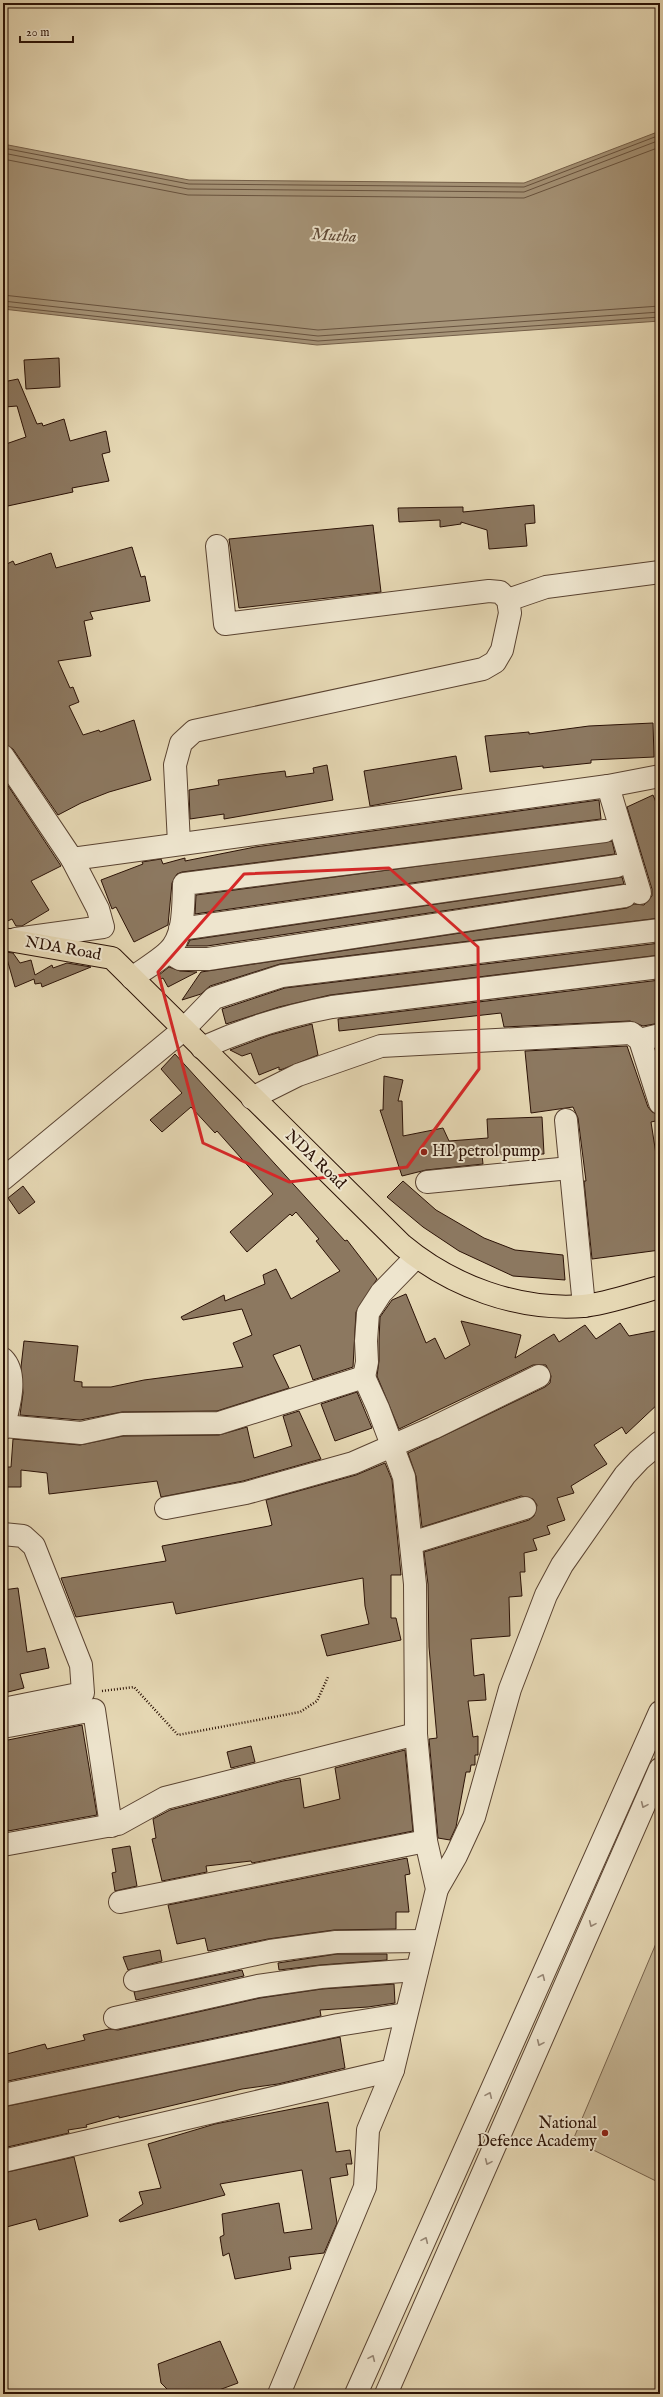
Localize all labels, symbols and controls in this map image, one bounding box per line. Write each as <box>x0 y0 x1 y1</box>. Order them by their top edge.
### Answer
scale bar <box>20 18 73 44</box>
text: 20 m <box>26 25 49 40</box>
water label: Mutha <box>311 224 358 248</box>
street label: NDA Road <box>23 932 103 966</box>
street label: NDA Road <box>280 1126 350 1194</box>
place label: HP petrol pump <box>432 1142 541 1162</box>
marker: HP petrol pump <box>419 1147 429 1157</box>
one-way arrow <box>641 1802 649 1809</box>
one-way arrow <box>589 1920 597 1928</box>
one-way arrow <box>537 1973 545 1981</box>
one-way arrow <box>537 2039 545 2047</box>
one-way arrow <box>484 2092 492 2100</box>
place label: National Defence Academy <box>477 2114 598 2152</box>
marker: National Defence Academy <box>600 2128 610 2138</box>
one-way arrow <box>485 2158 493 2166</box>
one-way arrow <box>420 2236 428 2244</box>
one-way arrow <box>367 2355 375 2363</box>

